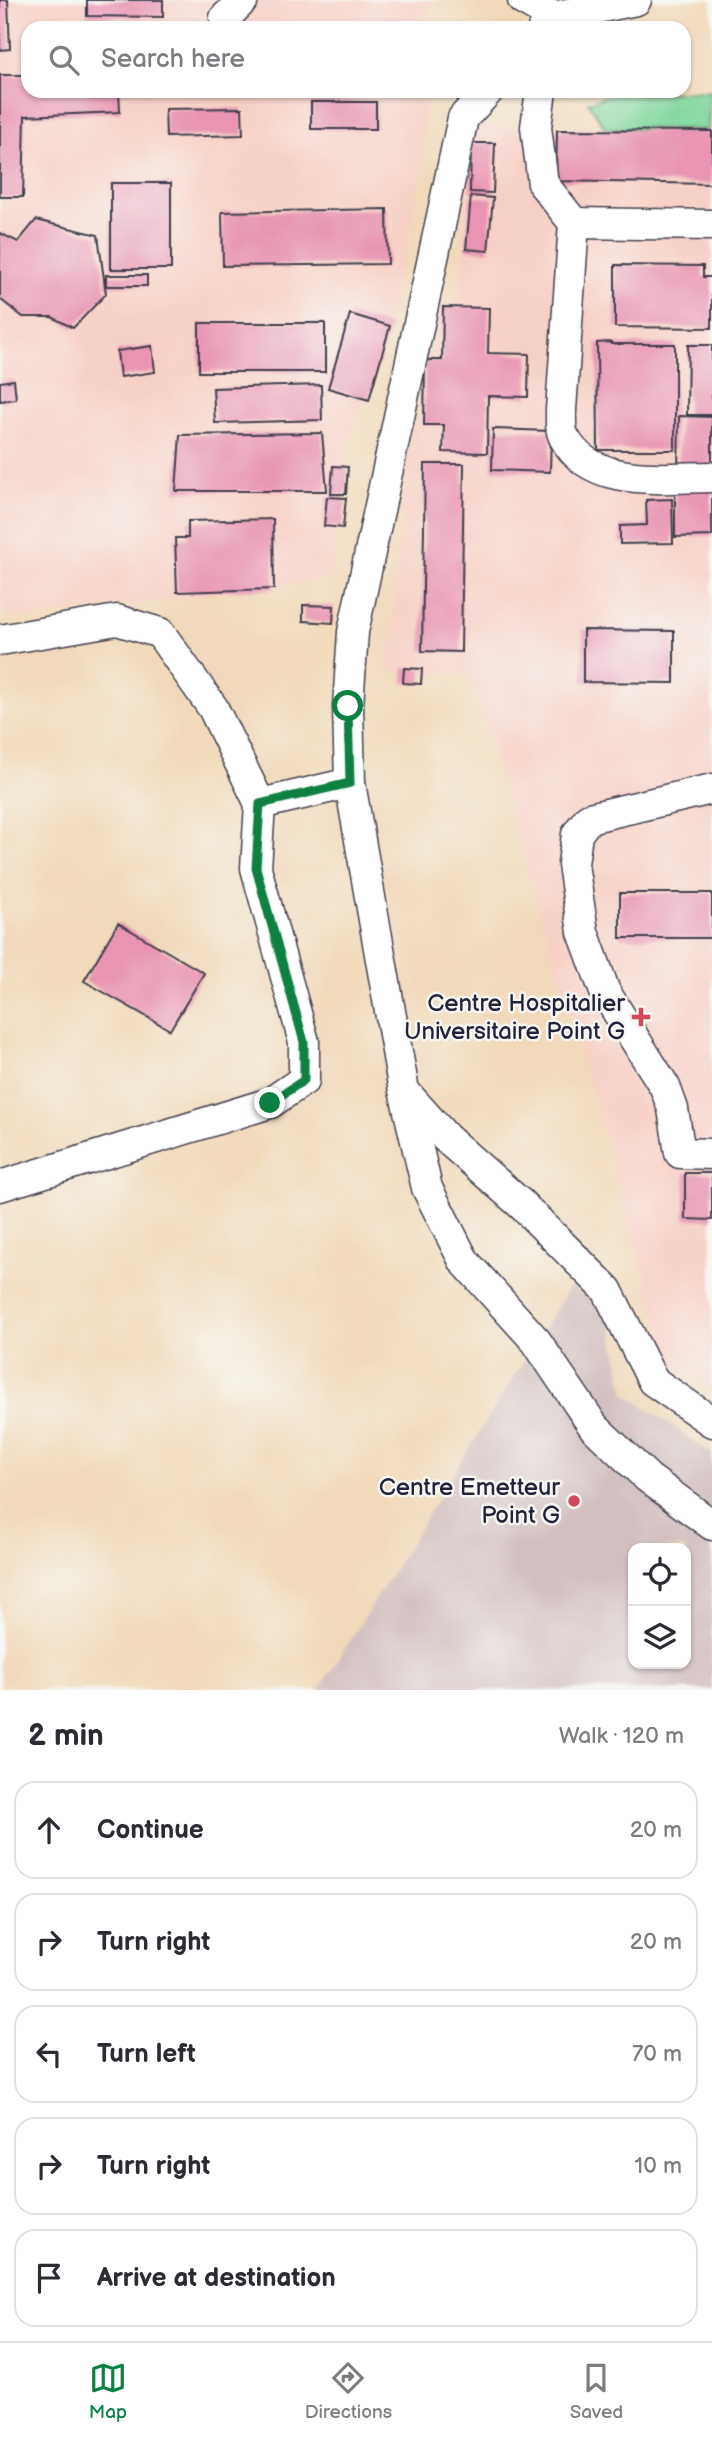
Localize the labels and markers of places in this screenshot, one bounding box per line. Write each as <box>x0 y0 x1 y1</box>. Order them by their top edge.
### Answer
place label: Centre Hospitalier Universitaire Point G <box>404 989 625 1046</box>
marker: Centre Hospitalier Universitaire Point G <box>631 1007 651 1027</box>
place label: Centre Emetteur Point G <box>379 1473 560 1530</box>
marker: Centre Emetteur Point G <box>566 1493 582 1509</box>

